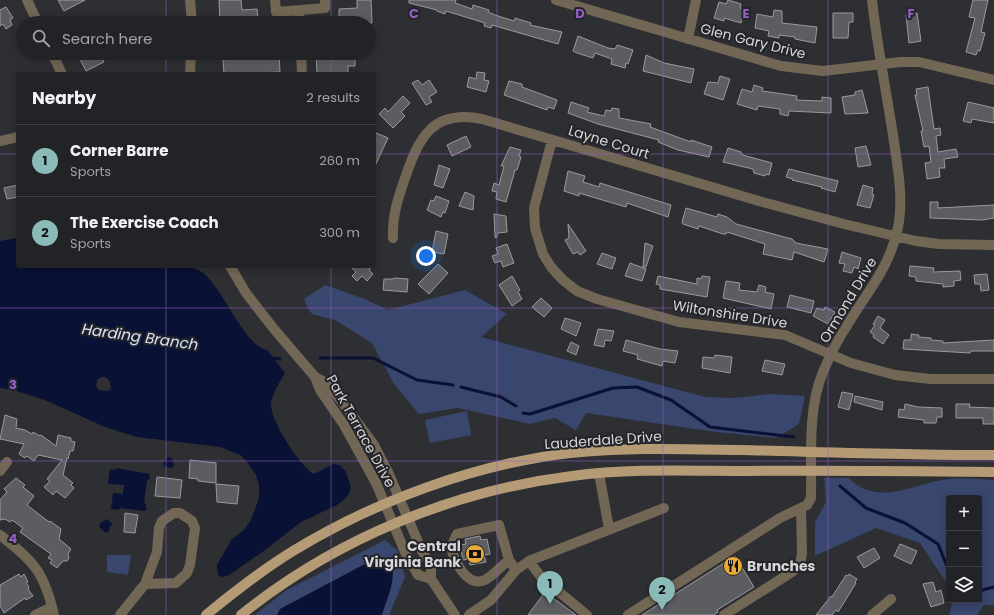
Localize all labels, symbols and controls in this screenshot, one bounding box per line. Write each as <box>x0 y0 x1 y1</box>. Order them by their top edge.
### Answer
text: C <box>409 4 419 23</box>
text: D <box>575 4 585 23</box>
text: E <box>742 4 750 23</box>
text: F <box>907 4 915 23</box>
search box <box>16 16 376 60</box>
street label: Glen Gary Drive <box>698 18 808 64</box>
icon: search <box>30 27 52 49</box>
text: Search here <box>62 28 152 49</box>
text: Nearby <box>32 86 96 110</box>
text: 2 results <box>306 88 360 107</box>
street label: Layne Court <box>566 120 652 164</box>
text: Corner Barre <box>70 140 169 161</box>
text: 1 <box>43 151 47 170</box>
text: 260 m <box>319 151 360 170</box>
text: Sports <box>70 162 111 181</box>
text: The Exercise Coach <box>70 212 219 233</box>
text: 2 <box>41 223 49 242</box>
text: 300 m <box>319 223 360 242</box>
text: Sports <box>70 234 111 253</box>
your location <box>416 246 436 266</box>
street label: Ormond Drive <box>814 253 882 347</box>
street label: Wiltonshire Drive <box>671 295 789 333</box>
water label: Harding Branch <box>80 318 200 355</box>
street label: Park Terrace Drive <box>322 371 400 491</box>
text: 3 <box>9 375 17 394</box>
street label: Lauderdale Drive <box>544 426 663 454</box>
map controls <box>946 495 982 603</box>
button: + <box>946 495 982 531</box>
text: 4 <box>9 529 18 548</box>
button: − <box>946 531 982 567</box>
place label: Central Virginia Bank <box>364 536 461 572</box>
bank icon: Central Virginia Bank <box>464 543 486 565</box>
restaurant icon: Brunches <box>722 555 744 577</box>
place label: Brunches <box>747 556 816 576</box>
button: layers <box>946 567 982 603</box>
pin: 1 <box>537 571 563 604</box>
pin: 2 <box>649 577 675 610</box>

